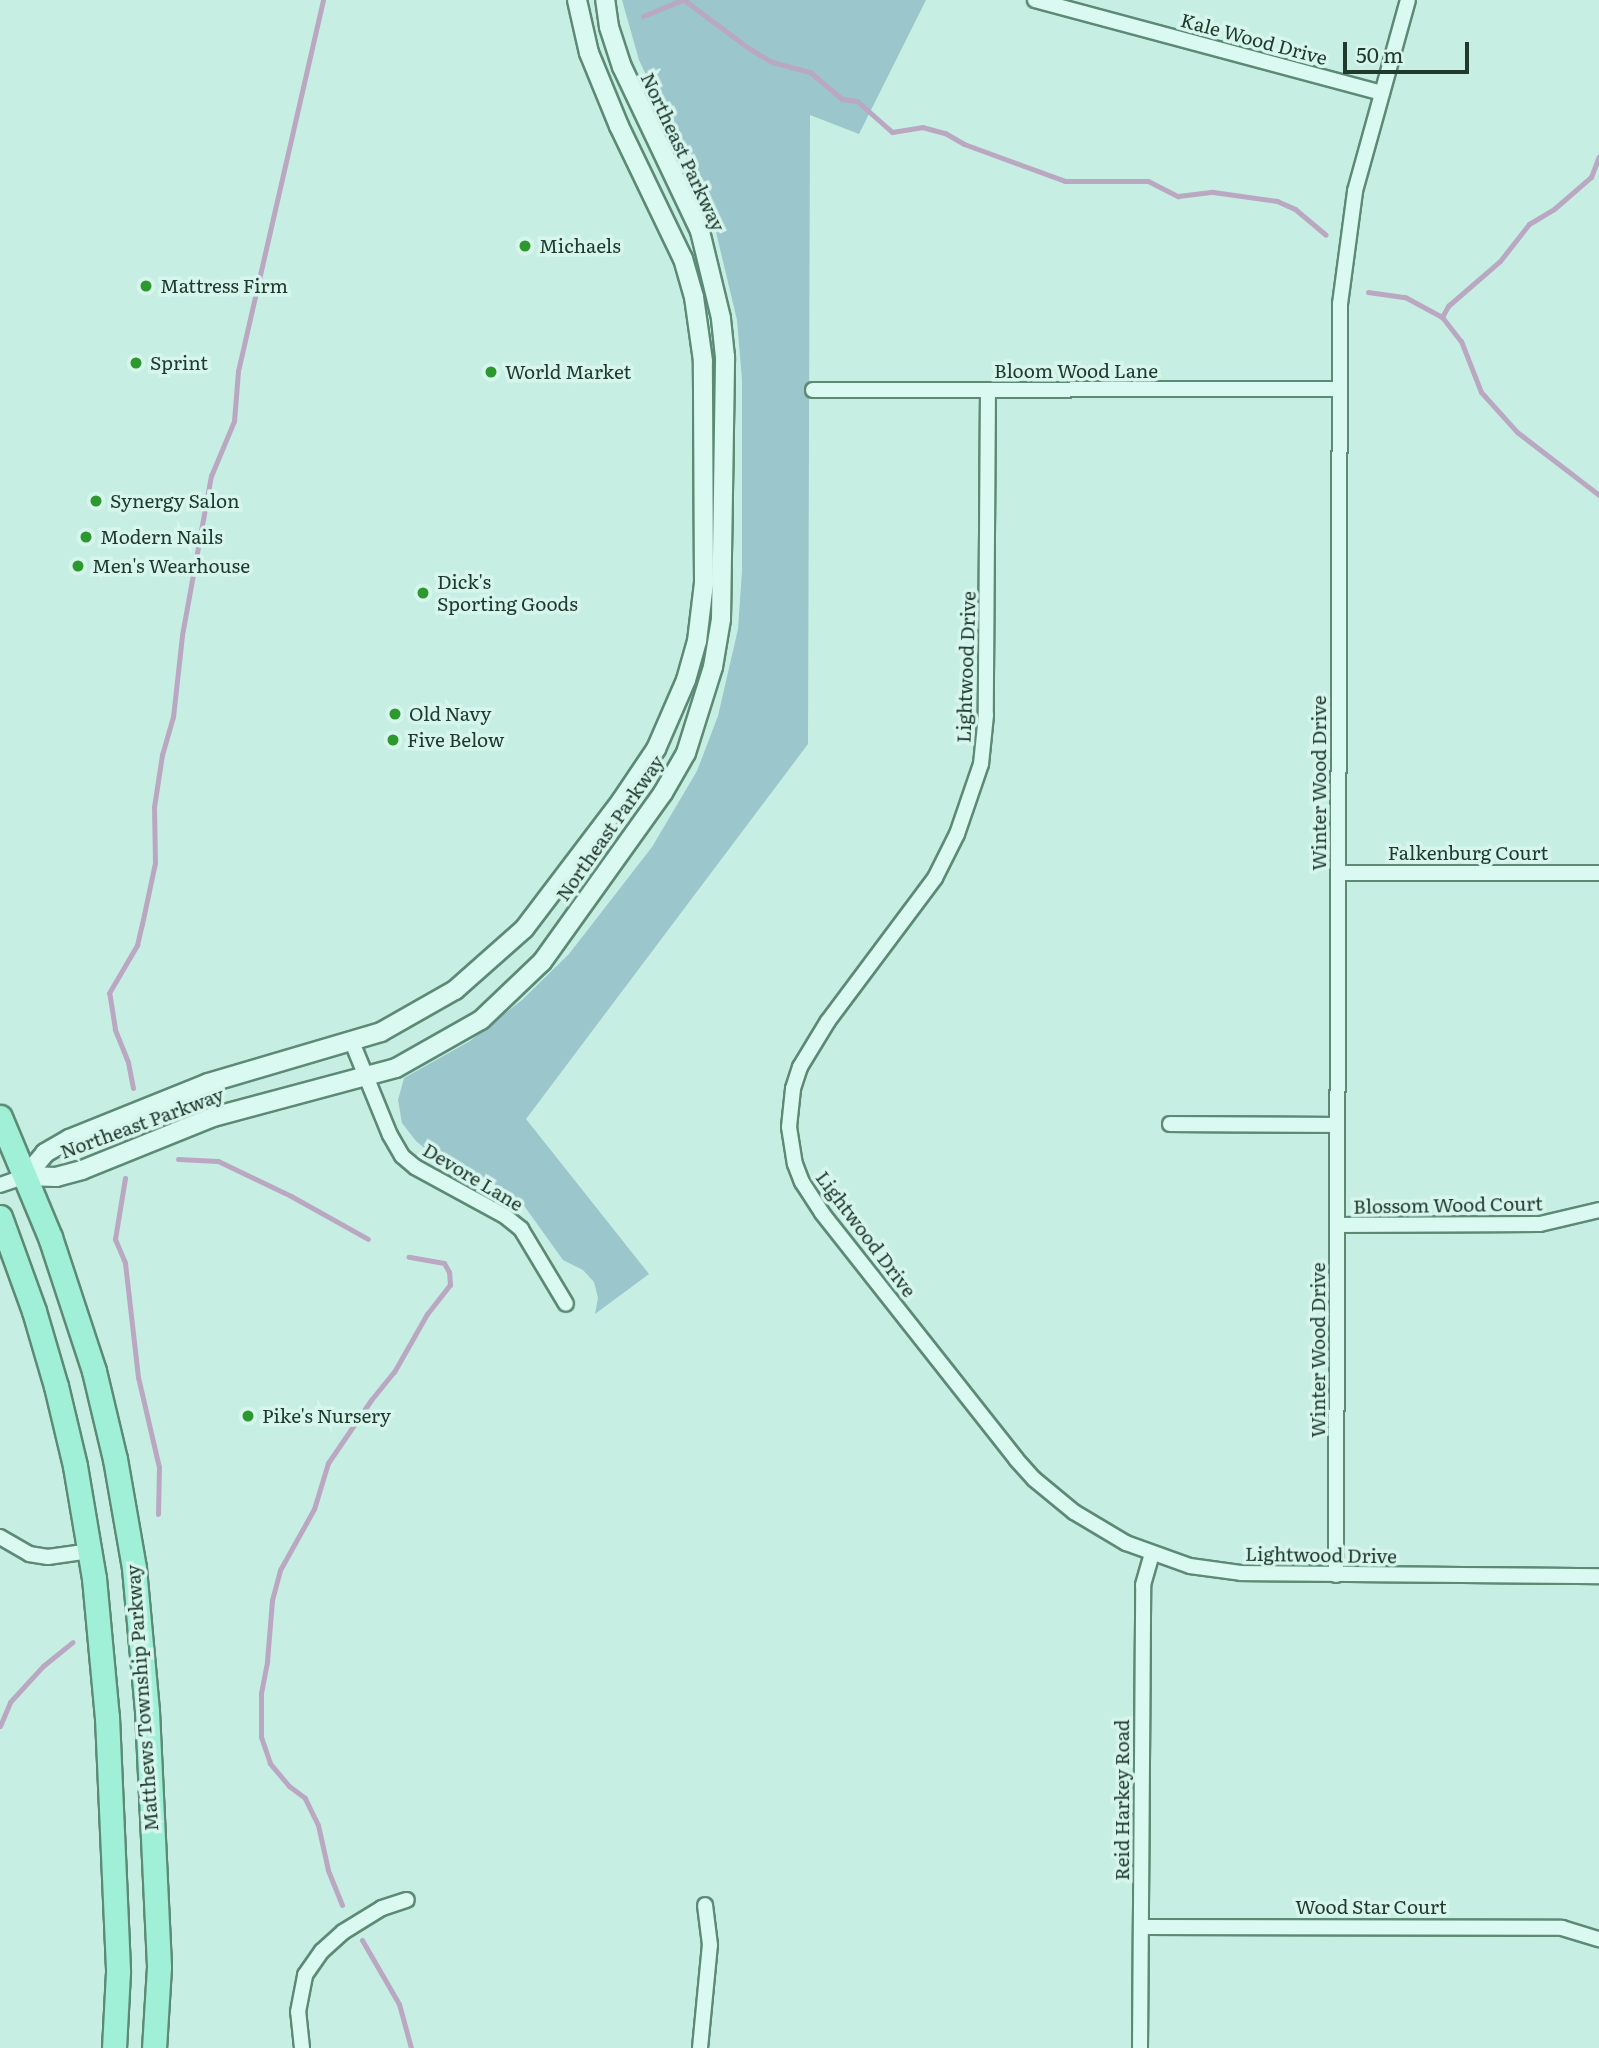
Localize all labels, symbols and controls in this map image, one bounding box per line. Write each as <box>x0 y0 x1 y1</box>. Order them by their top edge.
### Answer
street label: Kale Wood Drive <box>1178 8 1330 70</box>
scale bar <box>1347 28 1473 72</box>
text: 50 m <box>1356 38 1403 69</box>
street label: Northeast Parkway <box>636 69 730 235</box>
place label: Michaels <box>539 235 621 257</box>
marker: Michaels <box>517 238 533 254</box>
place label: Mattress Firm <box>160 275 288 297</box>
marker: Mattress Firm <box>138 278 154 294</box>
place label: Sprint <box>150 352 208 374</box>
marker: Sprint <box>128 355 144 371</box>
street label: Bloom Wood Lane <box>994 360 1158 382</box>
place label: World Market <box>505 361 631 383</box>
marker: World Market <box>483 364 499 380</box>
place label: Synergy Salon <box>110 490 240 512</box>
marker: Synergy Salon <box>88 493 104 509</box>
place label: Modern Nails <box>100 526 223 548</box>
marker: Modern Nails <box>78 529 94 545</box>
place label: Men's Wearhouse <box>92 555 250 577</box>
marker: Men's Wearhouse <box>70 558 86 574</box>
place label: Dick's Sporting Goods <box>437 571 578 615</box>
marker: Dick's Sporting Goods <box>415 585 431 601</box>
street label: Lightwood Drive <box>952 591 980 743</box>
street label: Winter Wood Drive <box>1308 695 1330 871</box>
place label: Old Navy <box>409 703 491 725</box>
marker: Old Navy <box>387 706 403 722</box>
place label: Five Below <box>407 729 504 751</box>
marker: Five Below <box>385 732 401 748</box>
street label: Northeast Parkway <box>551 751 669 905</box>
street label: Falkenburg Court <box>1388 842 1548 864</box>
street label: Northeast Parkway <box>57 1083 227 1163</box>
street label: Devore Lane <box>419 1138 527 1216</box>
street label: Lightwood Drive <box>811 1167 921 1301</box>
street label: Blossom Wood Court <box>1353 1192 1543 1218</box>
street label: Winter Wood Drive <box>1307 1262 1329 1438</box>
place label: Pike's Nursery <box>262 1405 391 1427</box>
marker: Pike's Nursery <box>240 1408 256 1424</box>
street label: Lightwood Drive <box>1245 1542 1397 1568</box>
street label: Matthews Township Parkway <box>121 1564 163 1832</box>
street label: Reid Harkey Road <box>1111 1719 1133 1881</box>
street label: Wood Star Court <box>1295 1896 1447 1918</box>

